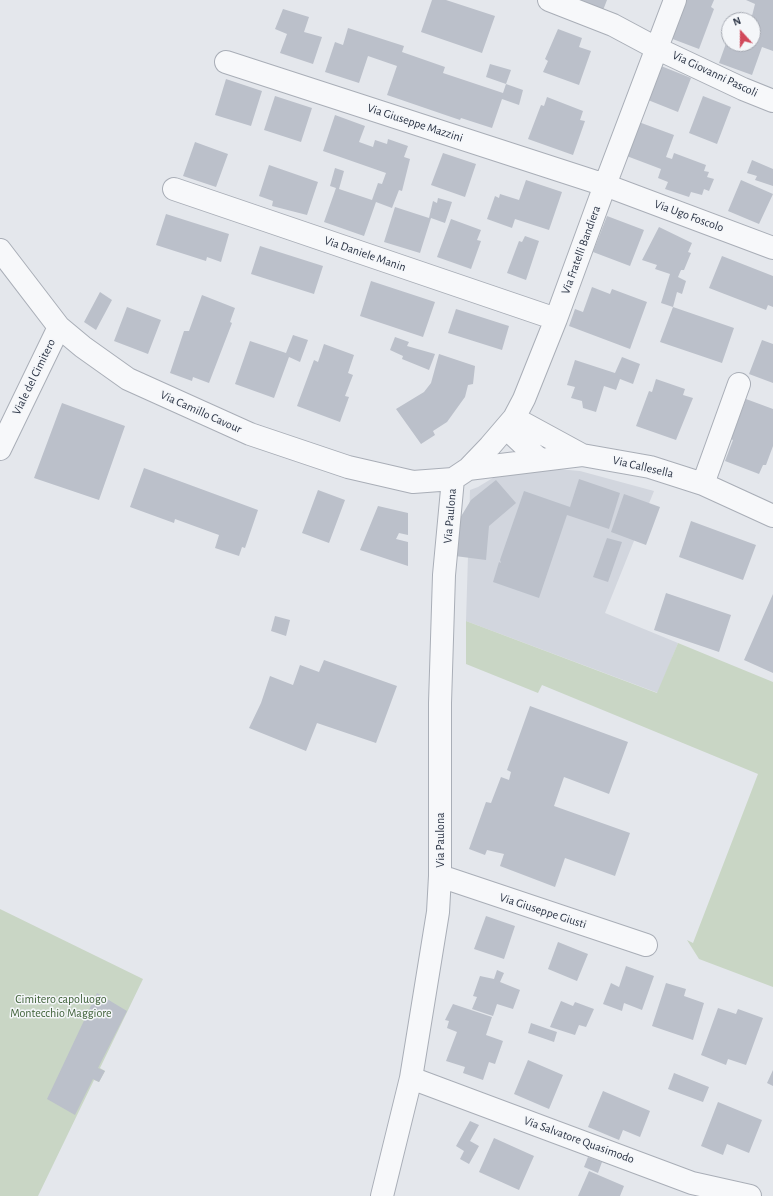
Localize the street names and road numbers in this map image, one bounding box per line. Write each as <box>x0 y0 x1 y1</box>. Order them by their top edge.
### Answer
street label: Via Giovanni Pascoli <box>670 48 760 100</box>
street label: Via Giuseppe Mazzini <box>365 101 465 145</box>
street label: Via Ugo Foscolo <box>652 197 726 235</box>
street label: Via Fratelli Bandiera <box>558 204 604 296</box>
street label: Via Daniele Manin <box>322 233 408 275</box>
street label: Viale del Cimitero <box>9 337 59 417</box>
street label: Via Camillo Cavour <box>158 388 244 436</box>
street label: Via Callesella <box>611 453 675 481</box>
street label: Via Paulona <box>440 488 460 544</box>
street label: Via Paulona <box>433 812 447 868</box>
street label: Via Giuseppe Giusti <box>498 890 588 932</box>
street label: Via Salvatore Quasimodo <box>522 1113 636 1167</box>

